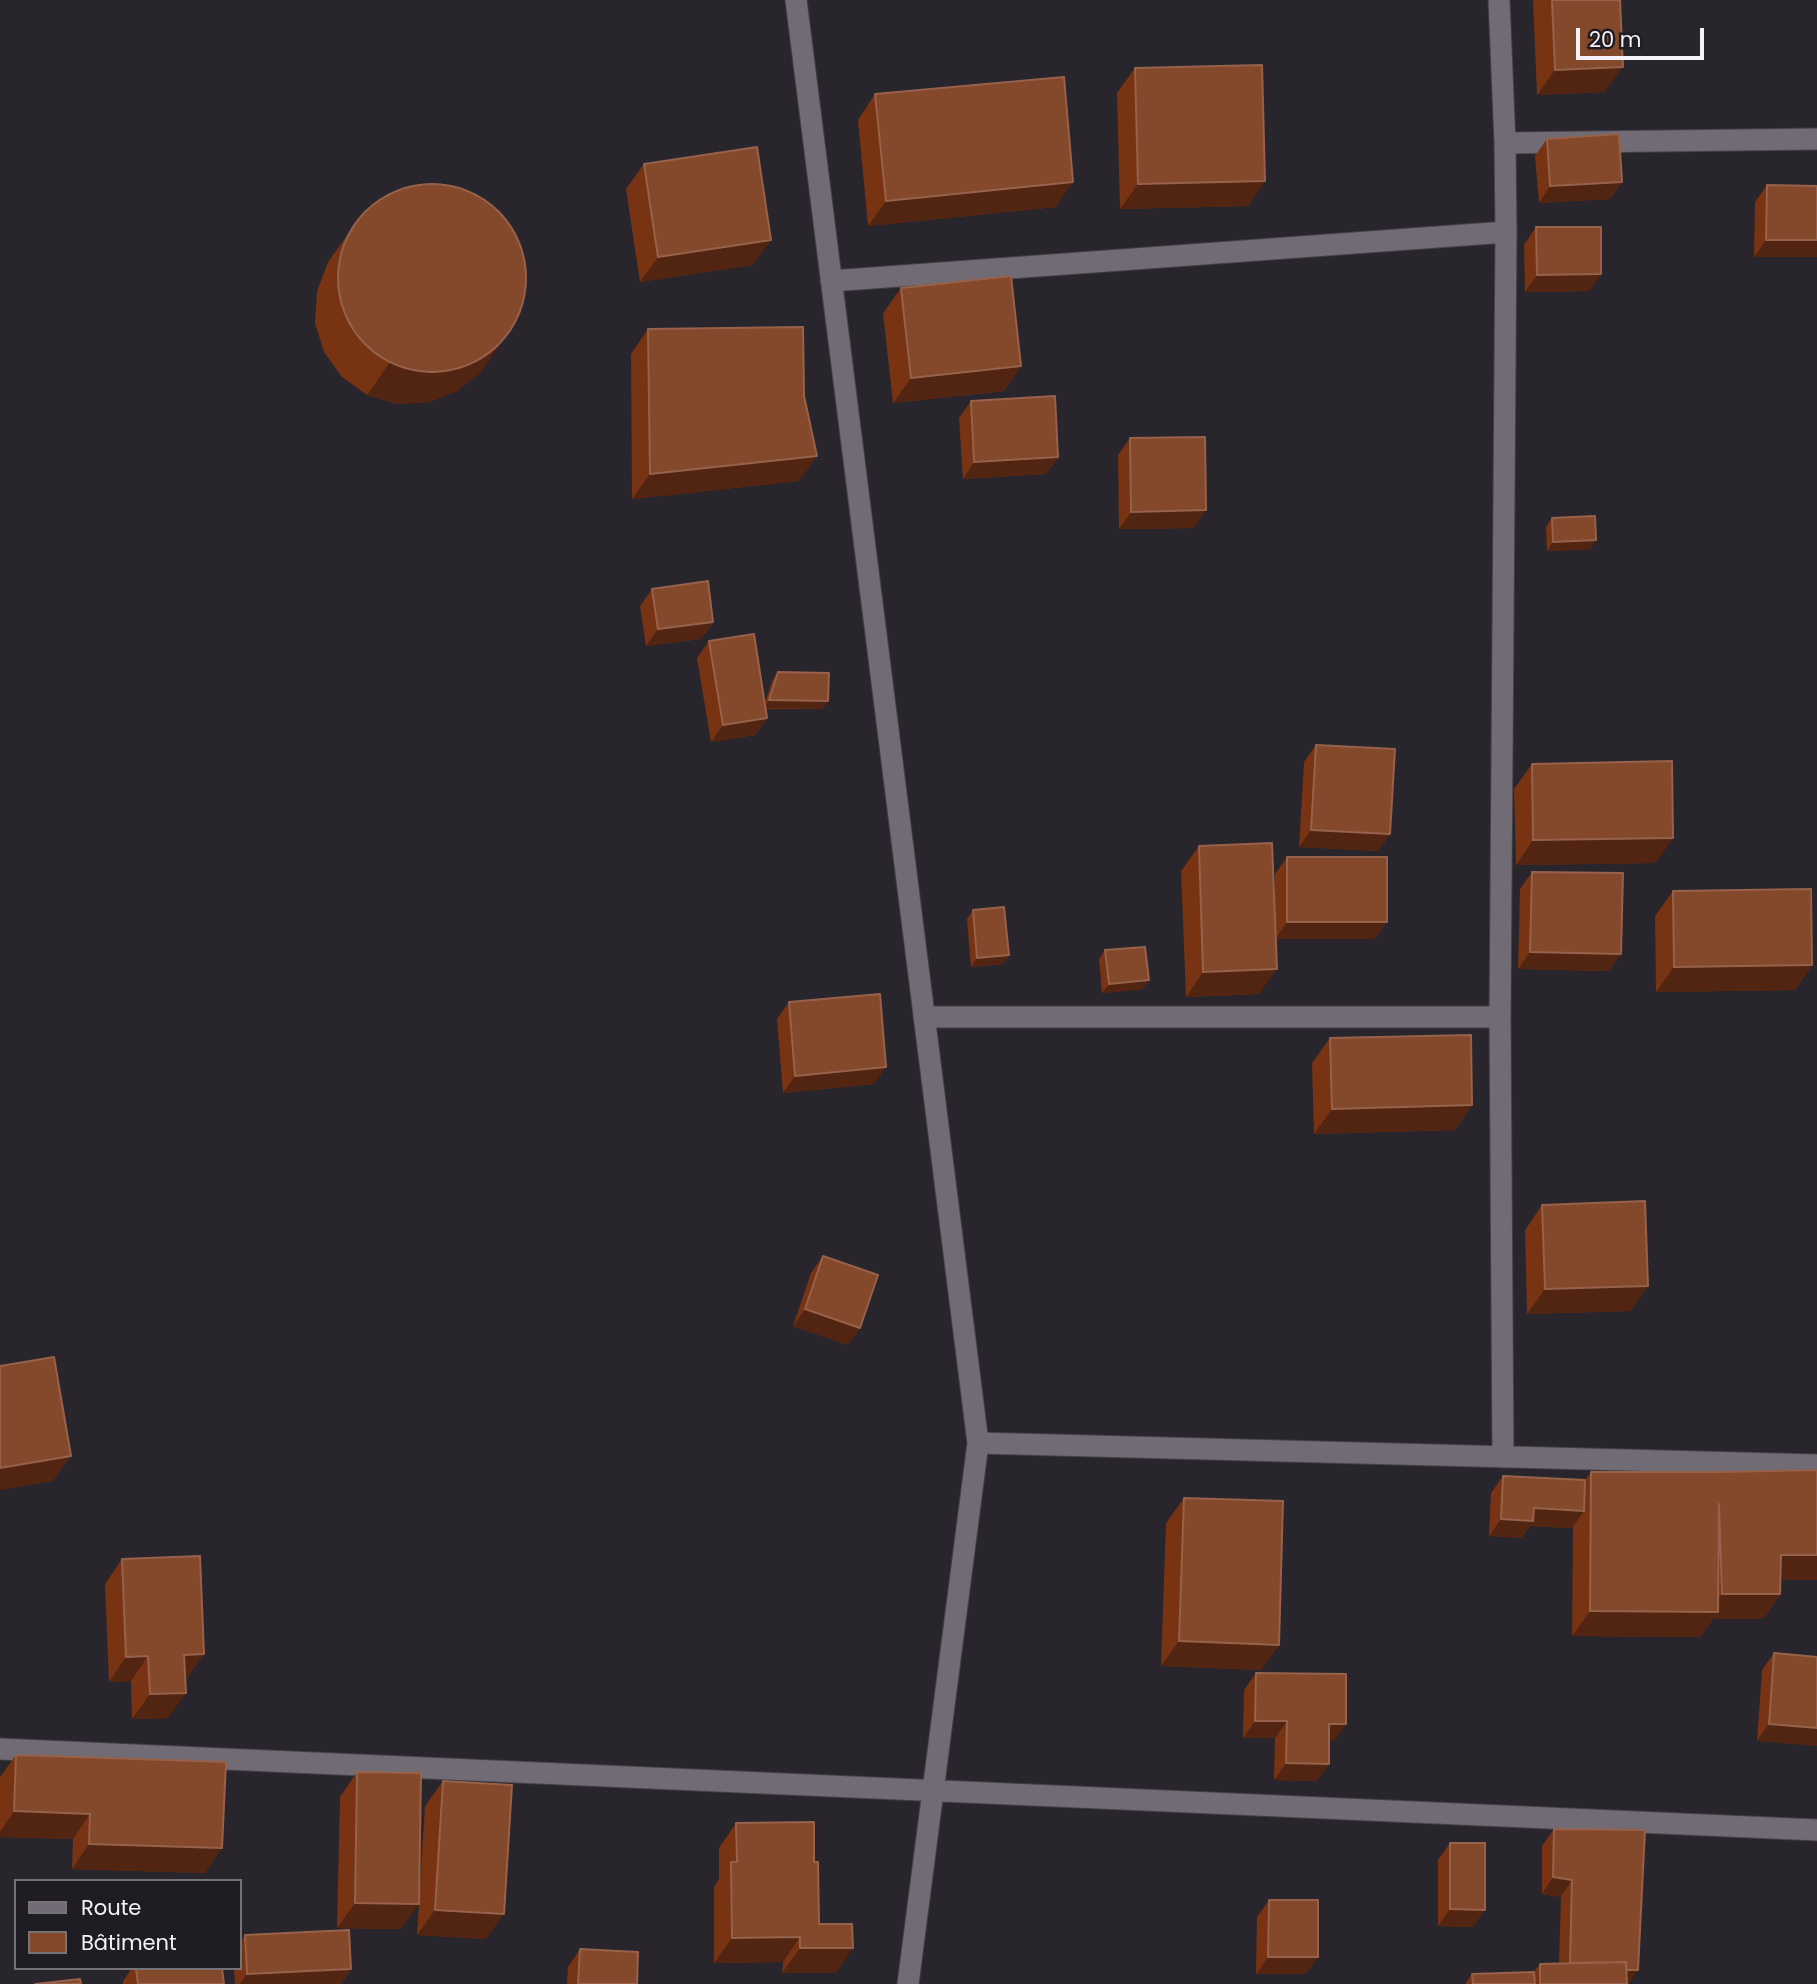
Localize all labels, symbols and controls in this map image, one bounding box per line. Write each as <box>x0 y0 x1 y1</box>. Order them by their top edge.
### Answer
scale bar <box>1579 14 1707 58</box>
text: 20 m <box>1589 25 1642 54</box>
legend <box>14 1879 242 1970</box>
text: Route <box>81 1893 141 1922</box>
text: Bâtiment <box>81 1928 177 1957</box>

